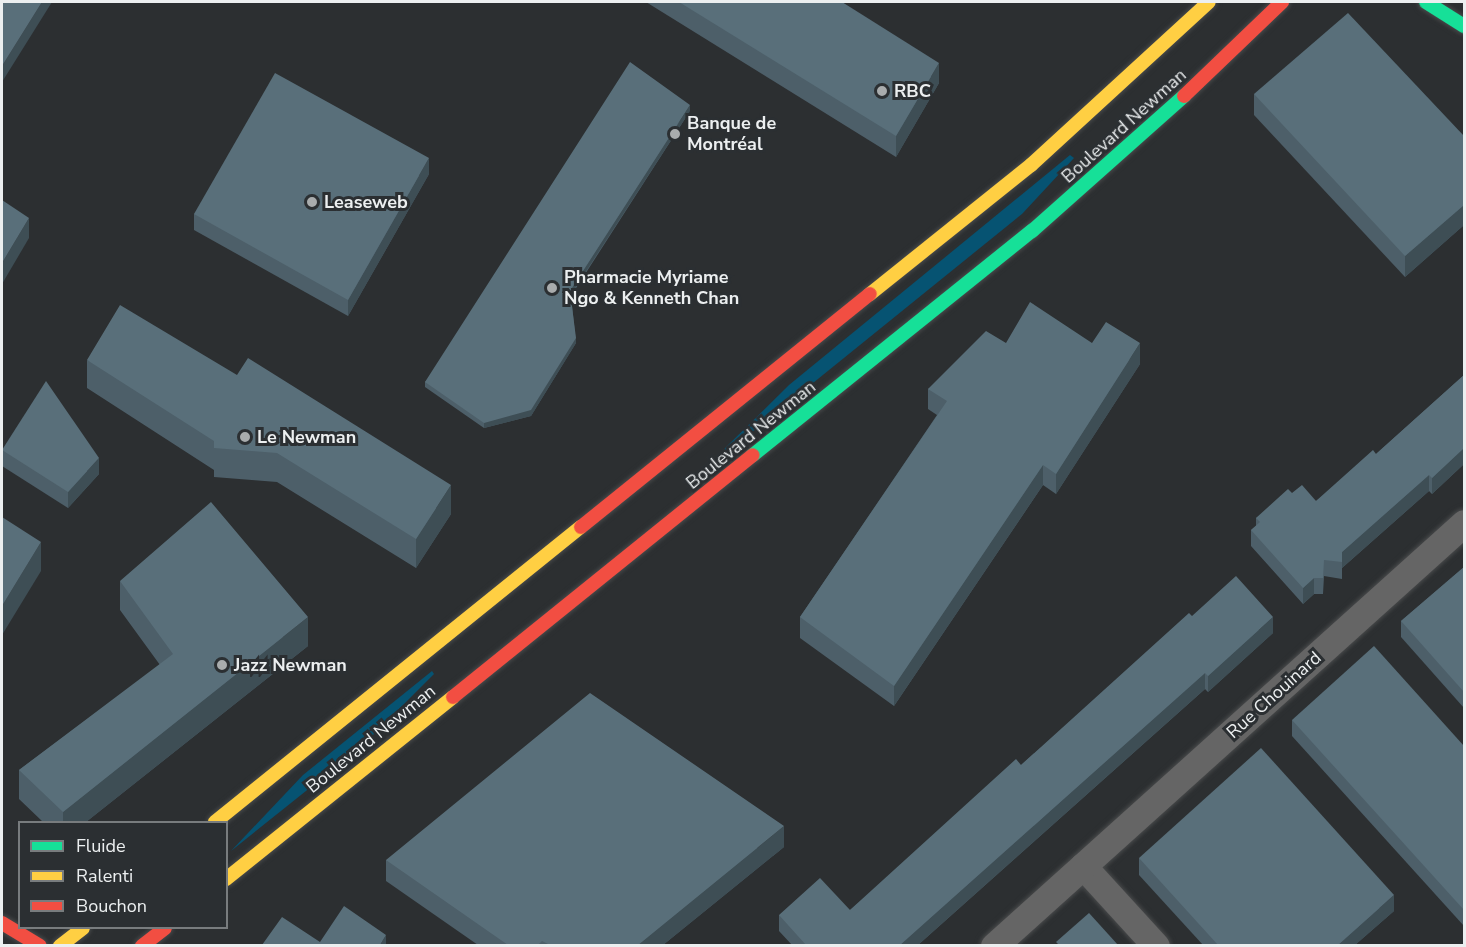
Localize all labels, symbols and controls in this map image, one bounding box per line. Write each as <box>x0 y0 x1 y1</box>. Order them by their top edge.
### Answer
street label: Boulevard Newman <box>1057 64 1191 188</box>
place label: RBC <box>894 80 931 102</box>
marker: RBC <box>875 84 889 98</box>
place label: Banque de Montréal <box>687 113 776 156</box>
marker: Banque de Montréal <box>668 127 682 141</box>
place label: Leaseweb <box>324 191 408 213</box>
marker: Leaseweb <box>305 195 319 209</box>
place label: Pharmacie Myriame Ngo & Kenneth Chan <box>564 267 739 310</box>
marker: Pharmacie Myriame Ngo & Kenneth Chan <box>545 281 559 295</box>
street label: Boulevard Newman <box>682 376 820 494</box>
place label: Le Newman <box>257 426 356 448</box>
marker: Le Newman <box>238 430 252 444</box>
street label: Rue Chouinard <box>1222 647 1326 743</box>
place label: Jazz Newman <box>234 654 347 676</box>
marker: Jazz Newman <box>215 658 229 672</box>
street label: Boulevard Newman <box>302 680 440 798</box>
legend <box>18 821 228 929</box>
text: Fluide <box>76 834 126 858</box>
text: Ralenti <box>76 864 133 888</box>
text: Bouchon <box>76 894 147 918</box>

